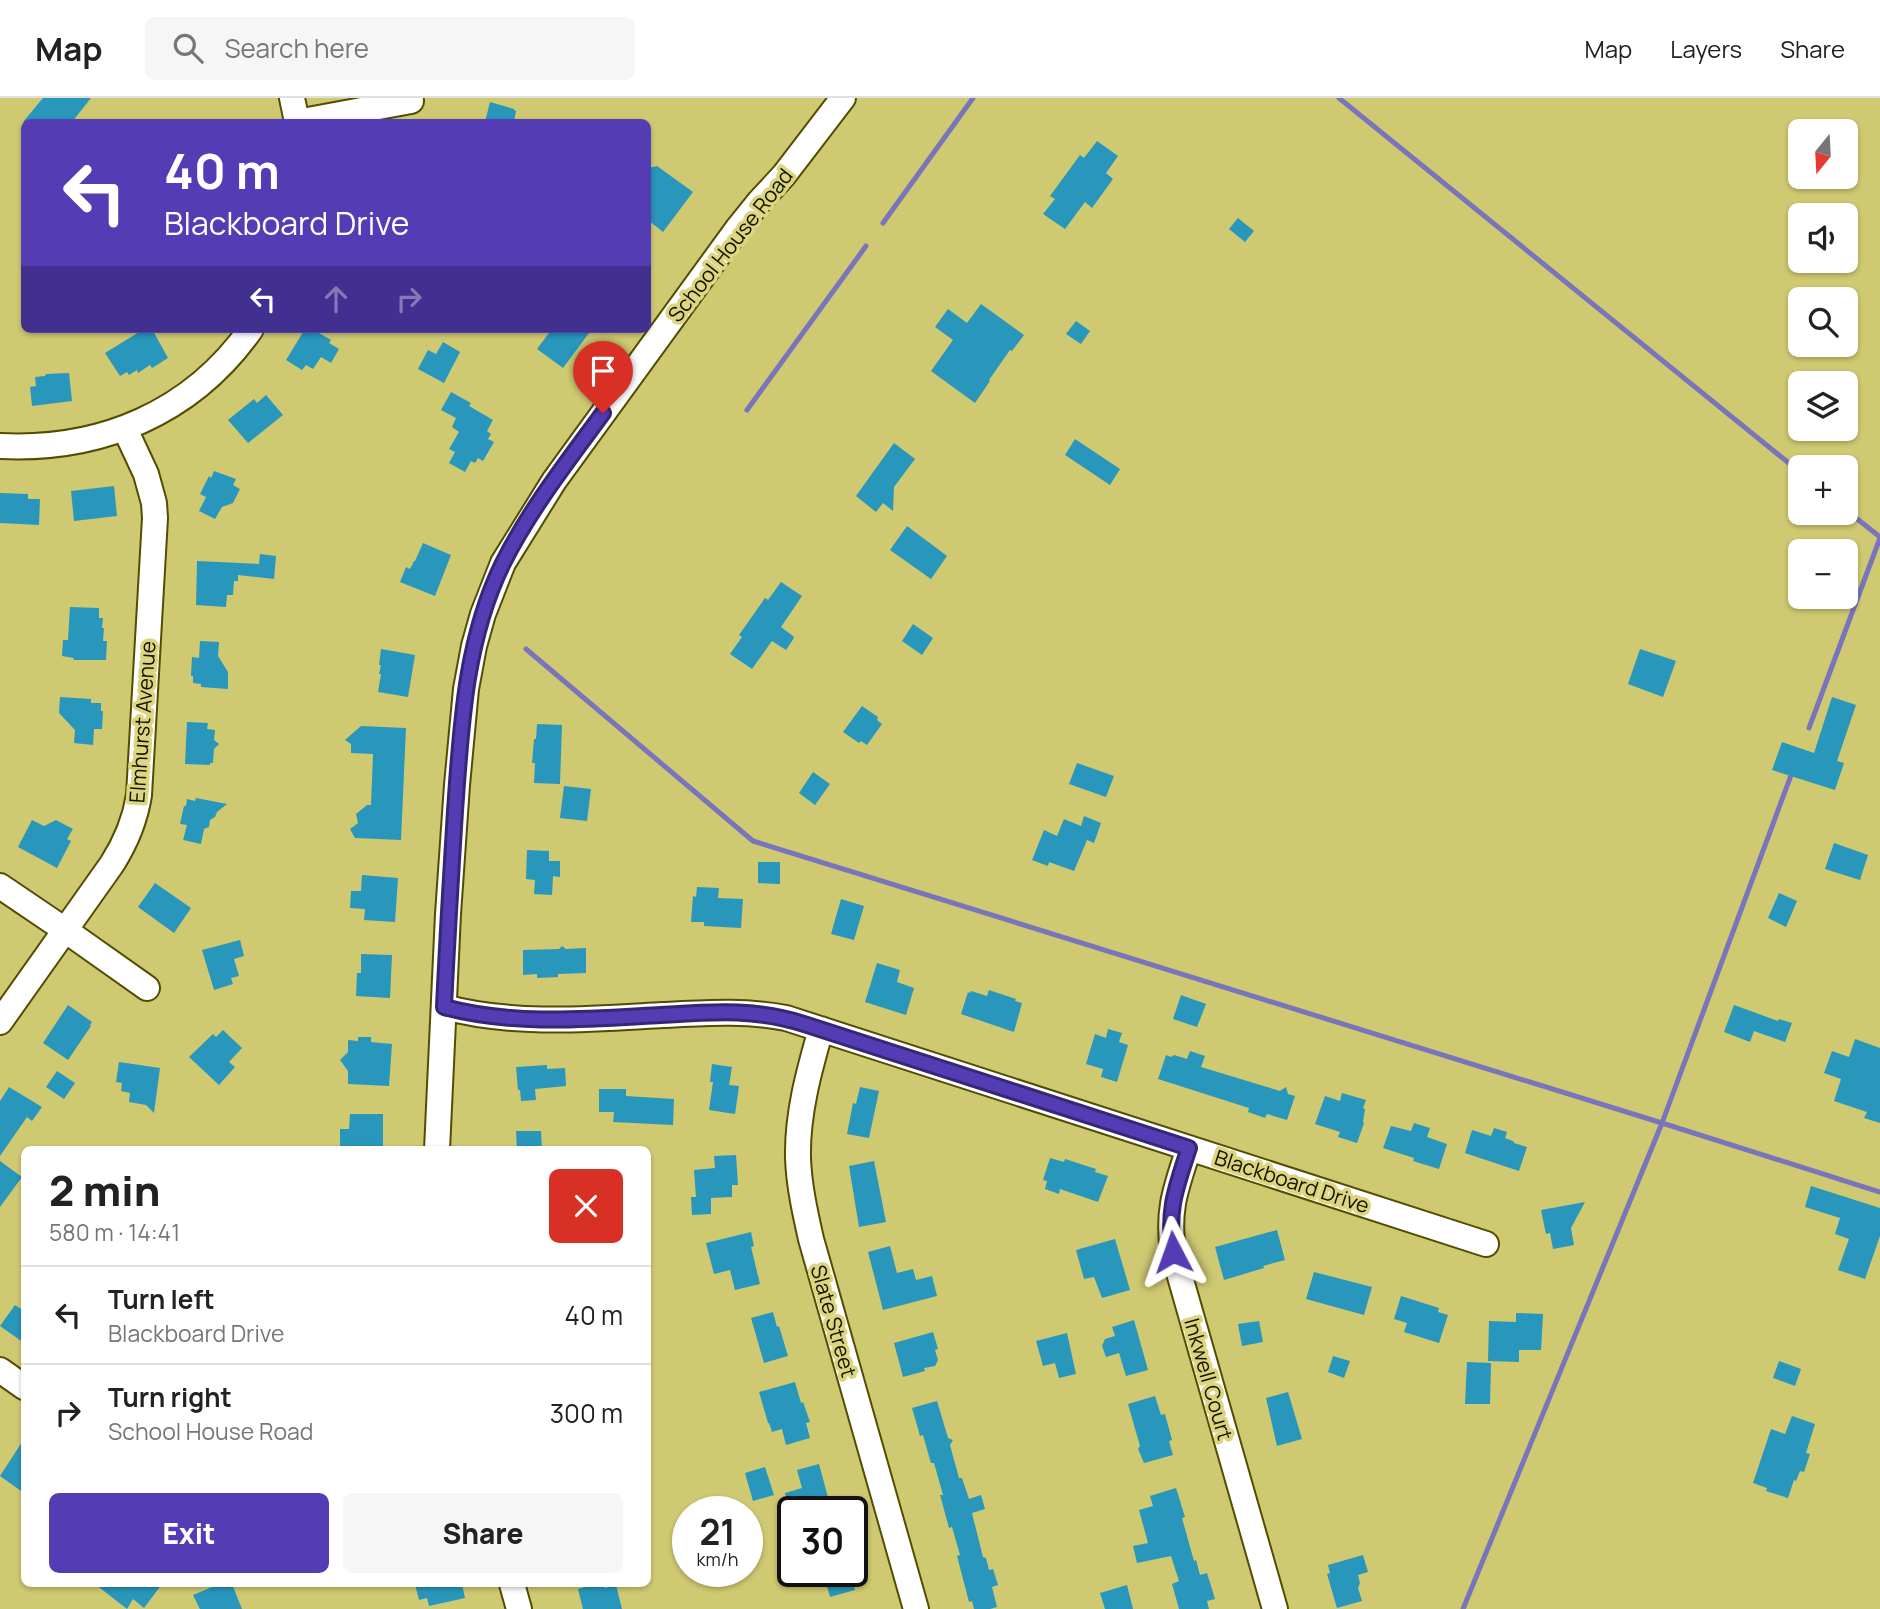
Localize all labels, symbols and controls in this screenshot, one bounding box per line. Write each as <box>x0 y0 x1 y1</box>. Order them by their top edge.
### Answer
search box <box>145 17 635 80</box>
text: Map <box>35 26 103 71</box>
icon: search <box>169 29 207 67</box>
text: Search here <box>225 30 369 66</box>
text: Map <box>1585 32 1632 65</box>
text: Layers <box>1670 32 1742 65</box>
text: Share <box>1780 32 1845 65</box>
north arrow <box>1788 119 1858 189</box>
map controls <box>1788 119 1858 609</box>
text: 40 m <box>164 137 280 204</box>
icon: left <box>49 147 140 238</box>
street label: School House Road <box>661 162 799 328</box>
text: Blackboard Drive <box>164 201 410 245</box>
button: sound <box>1788 203 1858 273</box>
icon: left <box>244 280 282 318</box>
icon: ahead <box>317 280 355 318</box>
icon: right <box>390 280 428 318</box>
button: search <box>1788 287 1858 357</box>
pin <box>573 341 633 413</box>
icon: arrive <box>584 352 622 390</box>
button: layers <box>1788 371 1858 441</box>
button: + <box>1788 455 1858 525</box>
button: − <box>1788 539 1858 609</box>
street label: Elmhurst Avenue <box>122 640 162 804</box>
street label: Blackboard Drive <box>1211 1143 1373 1219</box>
text: 2 min <box>49 1161 160 1219</box>
button: close <box>549 1169 623 1243</box>
position arrow <box>1136 1215 1210 1289</box>
text: 580 m · 14:41 <box>49 1216 180 1248</box>
street label: Slate Street <box>805 1262 863 1380</box>
text: Turn left <box>108 1281 215 1317</box>
icon: left <box>49 1296 87 1334</box>
text: 40 m <box>565 1297 623 1333</box>
street label: Inkwell Court <box>1178 1315 1240 1443</box>
text: Blackboard Drive <box>108 1317 284 1349</box>
text: Turn right <box>108 1379 232 1415</box>
icon: right <box>49 1394 87 1432</box>
text: 300 m <box>550 1395 623 1431</box>
text: School House Road <box>108 1415 313 1447</box>
button: Exit <box>49 1493 329 1573</box>
button: Share <box>343 1493 623 1573</box>
speed limit sign: 30 <box>777 1496 868 1587</box>
text: 21 <box>699 1508 736 1556</box>
text: km/h <box>697 1547 738 1571</box>

